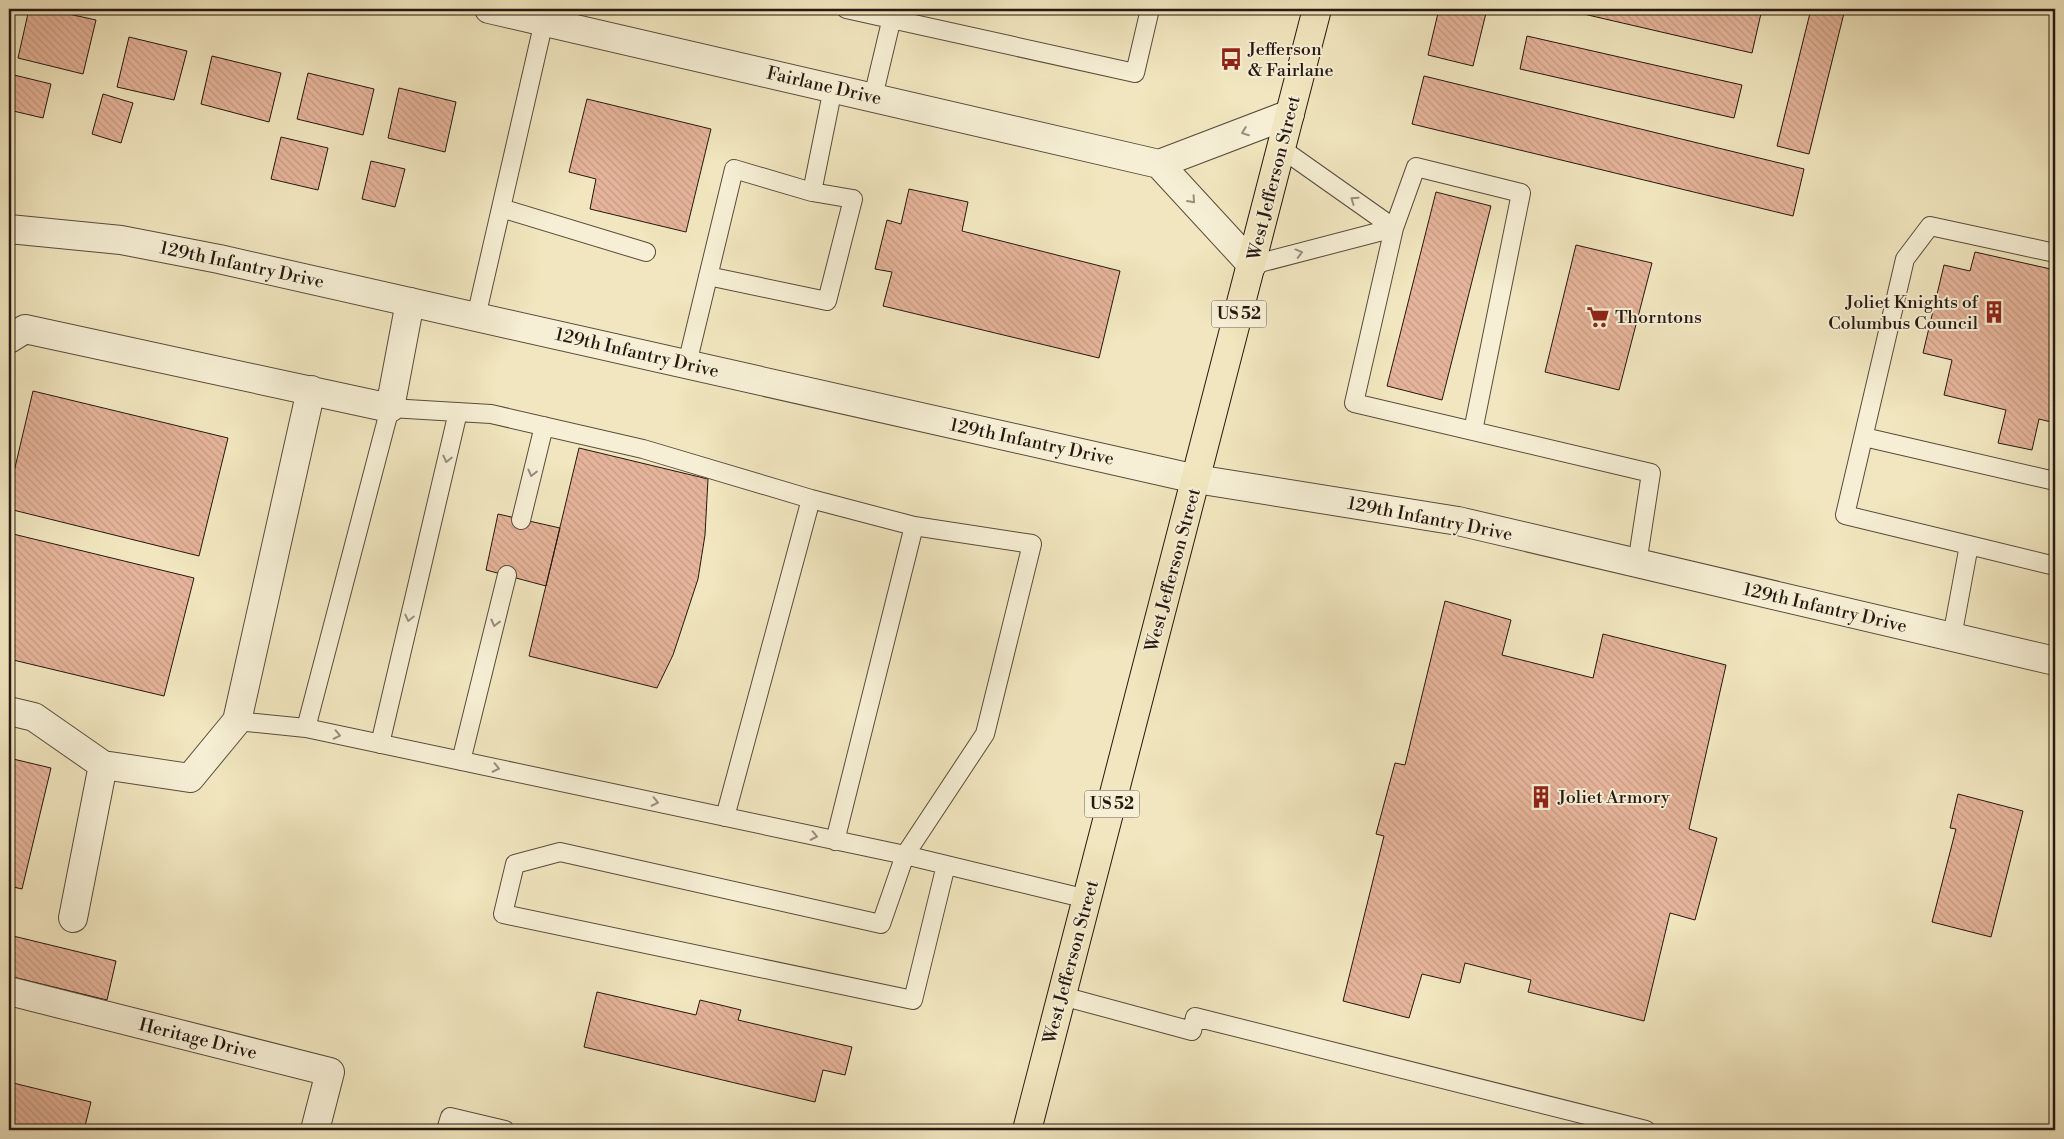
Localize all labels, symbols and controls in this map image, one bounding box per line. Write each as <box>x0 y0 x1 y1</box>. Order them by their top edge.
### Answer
place label: Jefferson & Fairlane <box>1247 38 1334 82</box>
bus stop icon: Jefferson & Fairlane <box>1218 46 1244 72</box>
street label: Fairlane Drive <box>764 62 884 110</box>
street label: West Jefferson Street <box>1242 93 1306 264</box>
one-way arrow <box>1241 126 1249 136</box>
one-way arrow <box>1186 194 1195 203</box>
one-way arrow <box>1351 197 1360 206</box>
street label: 129th Infantry Drive <box>158 236 326 294</box>
one-way arrow <box>1294 248 1303 259</box>
place label: Joliet Knights of Columbus Council <box>1828 291 1979 335</box>
building icon: Joliet Knights of Columbus Council <box>1981 299 2007 325</box>
road number: US 52 <box>1212 300 1266 328</box>
supermarket icon: Thorntons <box>1585 304 1611 330</box>
place label: Thorntons <box>1615 306 1702 329</box>
street label: 129th Infantry Drive <box>553 323 721 383</box>
street label: 129th Infantry Drive <box>948 413 1116 471</box>
one-way arrow <box>442 455 453 464</box>
one-way arrow <box>527 469 538 478</box>
street label: West Jefferson Street <box>1140 485 1206 655</box>
street label: 129th Infantry Drive <box>1346 492 1514 546</box>
street label: 129th Infantry Drive <box>1741 578 1909 638</box>
one-way arrow <box>404 613 415 622</box>
one-way arrow <box>490 618 501 627</box>
one-way arrow <box>332 729 341 739</box>
one-way arrow <box>491 763 500 773</box>
building icon: Joliet Armory <box>1528 784 1554 810</box>
place label: Joliet Armory <box>1557 786 1670 809</box>
road number: US 52 <box>1084 791 1140 818</box>
one-way arrow <box>650 796 659 807</box>
one-way arrow <box>809 830 818 841</box>
street label: West Jefferson Street <box>1038 877 1104 1047</box>
street label: Heritage Drive <box>137 1013 259 1065</box>

